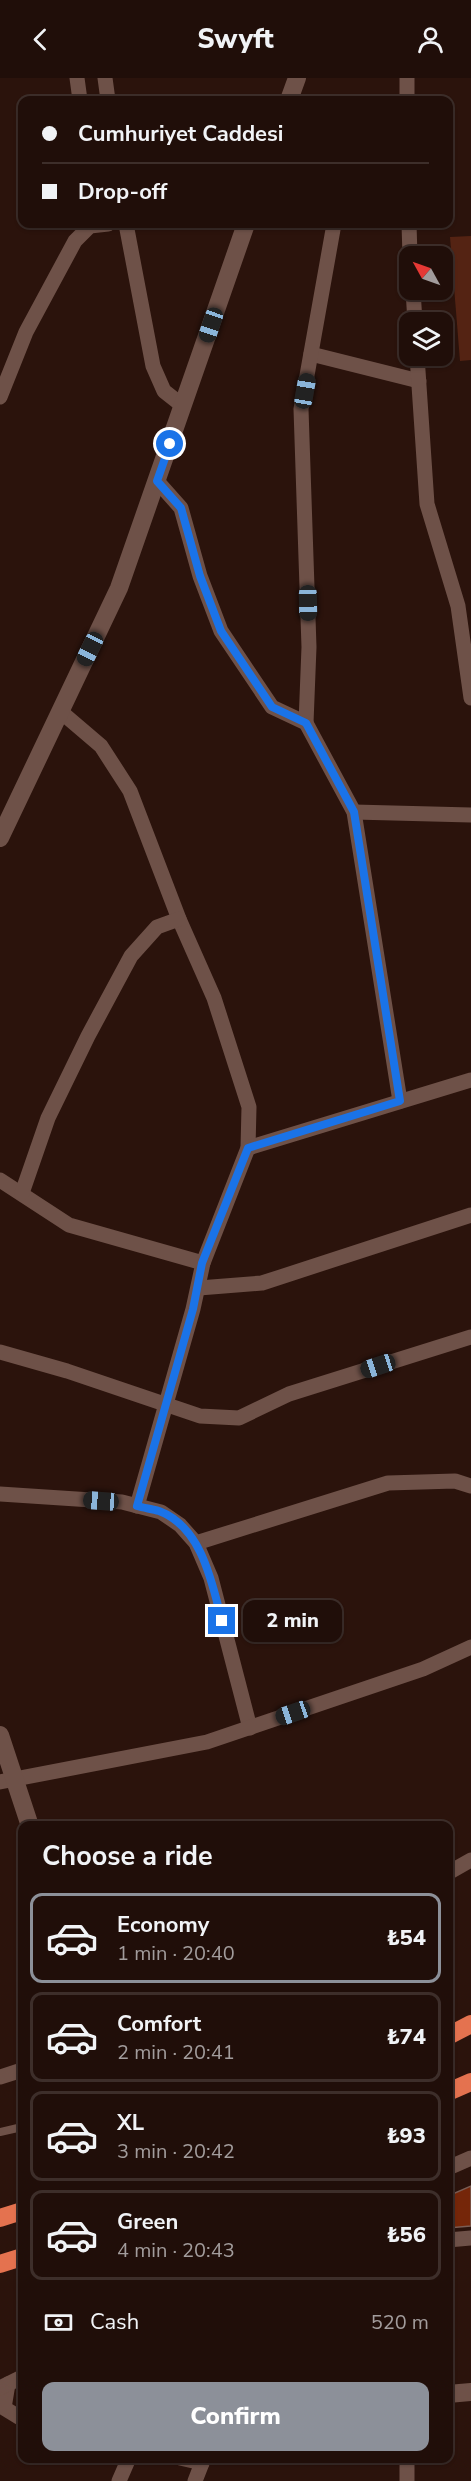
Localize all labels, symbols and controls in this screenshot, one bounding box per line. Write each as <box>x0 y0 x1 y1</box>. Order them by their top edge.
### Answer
text: Swyft <box>197 21 274 58</box>
icon: back <box>24 23 57 56</box>
icon: person <box>414 23 447 56</box>
text: Cumhuriyet Caddesi <box>78 119 283 149</box>
text: Drop-off <box>78 177 167 207</box>
north arrow <box>399 246 453 300</box>
map controls <box>399 246 453 366</box>
car <box>197 305 225 345</box>
button: layers <box>399 312 453 366</box>
car <box>293 372 317 410</box>
route start <box>156 430 183 457</box>
car <box>299 585 317 621</box>
car <box>74 629 106 669</box>
car <box>358 1352 398 1380</box>
car <box>82 1491 120 1511</box>
callout: 2 min <box>243 1600 342 1642</box>
route end <box>208 1607 235 1634</box>
text: 2 min <box>266 1607 319 1634</box>
car <box>273 1699 313 1727</box>
text: Choose a ride <box>42 1838 213 1875</box>
text: Economy <box>117 1910 209 1940</box>
icon: car <box>45 1911 99 1965</box>
text: ₺54 <box>386 1923 426 1953</box>
text: 1 min · 20:40 <box>117 1940 235 1967</box>
text: Comfort <box>117 2009 201 2039</box>
icon: car <box>45 2010 99 2064</box>
text: ₺74 <box>386 2022 426 2052</box>
text: 2 min · 20:41 <box>117 2039 235 2066</box>
text: XL <box>117 2108 144 2138</box>
icon: car <box>45 2109 99 2163</box>
text: ₺93 <box>386 2121 426 2151</box>
text: 3 min · 20:42 <box>117 2138 235 2165</box>
text: Green <box>117 2207 178 2237</box>
icon: car <box>45 2208 99 2262</box>
text: ₺56 <box>386 2220 426 2250</box>
text: 4 min · 20:43 <box>117 2237 235 2264</box>
icon: cash <box>42 2306 75 2339</box>
text: Cash <box>90 2307 139 2337</box>
text: 520 m <box>371 2309 429 2336</box>
button: Confirm <box>42 2382 429 2451</box>

